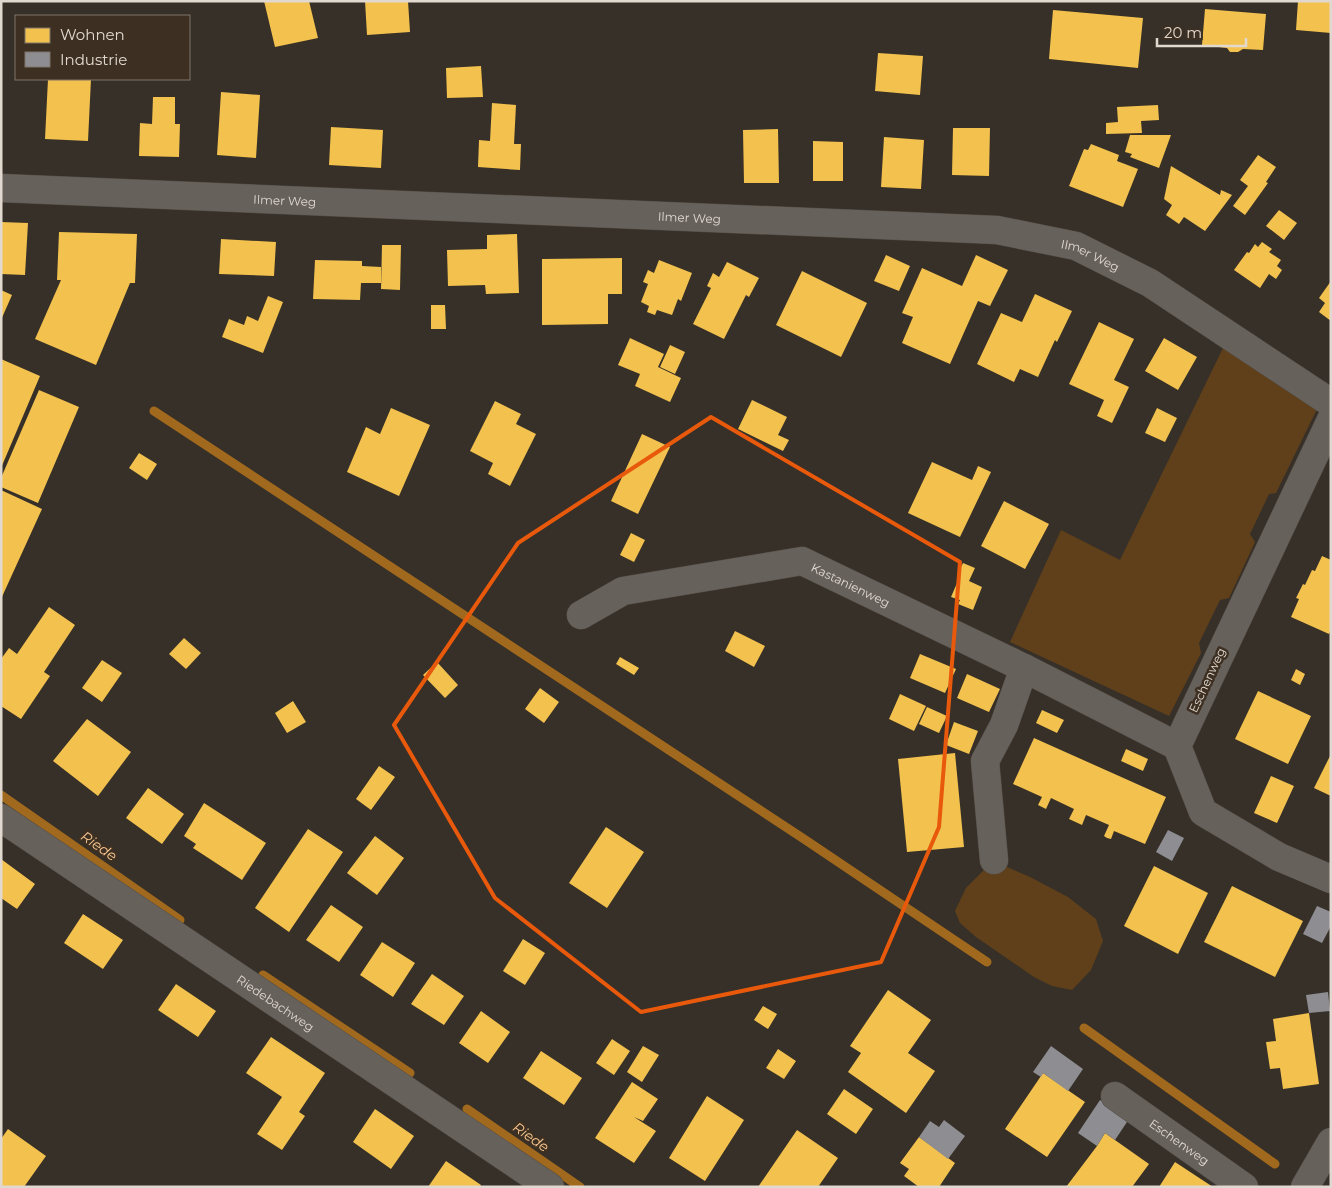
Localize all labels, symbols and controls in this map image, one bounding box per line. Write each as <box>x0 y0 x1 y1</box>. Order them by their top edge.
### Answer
legend <box>15 15 190 80</box>
scale bar <box>1157 15 1246 47</box>
text: 20 m <box>1164 23 1202 42</box>
text: Wohnen <box>60 25 125 44</box>
text: Industrie <box>60 50 127 69</box>
street label: Ilmer Weg <box>253 191 317 209</box>
street label: Ilmer Weg <box>658 208 721 226</box>
street label: Ilmer Weg <box>1060 236 1122 274</box>
street label: Kastanienweg <box>809 559 893 610</box>
street label: Eschenweg <box>1185 645 1229 715</box>
water label: Riede <box>77 827 121 865</box>
street label: Riedebachweg <box>234 971 317 1034</box>
street label: Eschenweg <box>1147 1115 1212 1168</box>
water label: Riede <box>509 1118 553 1156</box>

